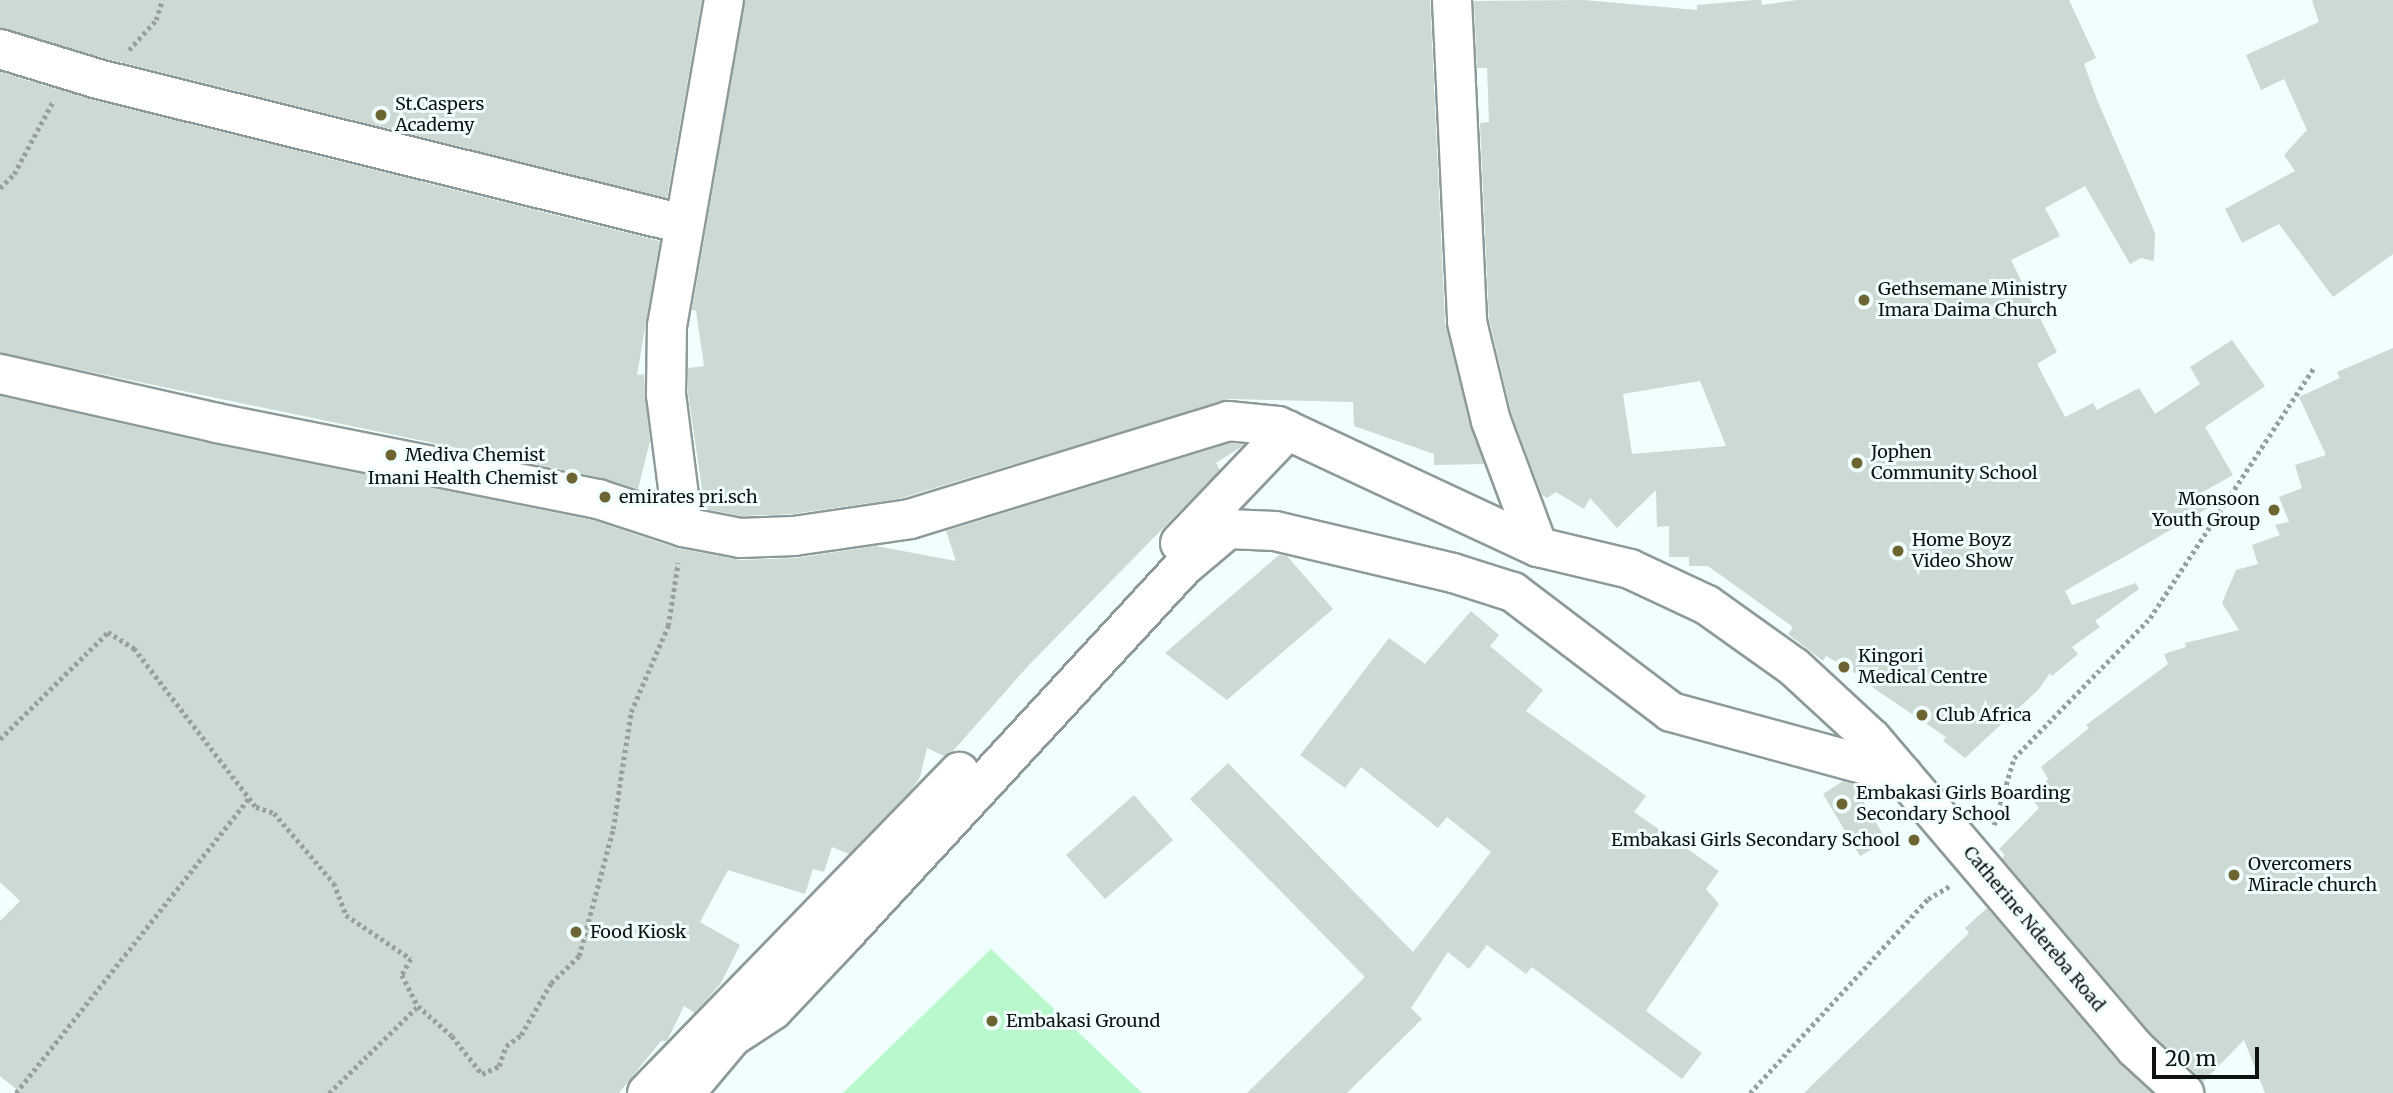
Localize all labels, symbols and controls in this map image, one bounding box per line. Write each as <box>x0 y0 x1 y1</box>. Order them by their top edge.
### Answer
place label: St.Caspers Academy <box>395 94 484 136</box>
marker: St.Caspers Academy <box>373 107 389 123</box>
place label: Gethsemane Ministry Imara Daima Church <box>1878 279 2067 322</box>
marker: Gethsemane Ministry Imara Daima Church <box>1856 292 1872 308</box>
place label: Jophen Community School <box>1871 442 2037 484</box>
place label: Mediva Chemist <box>405 444 545 466</box>
marker: Mediva Chemist <box>383 447 399 463</box>
marker: Jophen Community School <box>1849 455 1865 471</box>
place label: Imani Health Chemist <box>368 467 558 489</box>
marker: Imani Health Chemist <box>564 470 580 486</box>
place label: emirates pri.sch <box>619 486 758 508</box>
marker: emirates pri.sch <box>597 489 613 505</box>
place label: Monsoon Youth Group <box>2152 489 2260 532</box>
marker: Monsoon Youth Group <box>2266 502 2282 518</box>
place label: Home Boyz Video Show <box>1912 530 2013 572</box>
marker: Home Boyz Video Show <box>1890 543 1906 559</box>
place label: Kingori Medical Centre <box>1858 646 1987 688</box>
marker: Kingori Medical Centre <box>1836 659 1852 675</box>
place label: Club Africa <box>1936 704 2031 726</box>
marker: Club Africa <box>1914 707 1930 723</box>
place label: Embakasi Girls Boarding Secondary School <box>1856 783 2070 826</box>
marker: Embakasi Girls Boarding Secondary School <box>1834 796 1850 812</box>
place label: Embakasi Girls Secondary School <box>1611 829 1900 851</box>
marker: Embakasi Girls Secondary School <box>1906 832 1922 848</box>
street label: Catherine Ndereba Road <box>1959 842 2109 1016</box>
place label: Overcomers Miracle church <box>2248 854 2377 896</box>
marker: Overcomers Miracle church <box>2226 867 2242 883</box>
place label: Food Kiosk <box>590 921 687 943</box>
marker: Food Kiosk <box>568 924 584 940</box>
place label: Embakasi Ground <box>1006 1010 1160 1032</box>
marker: Embakasi Ground <box>984 1013 1000 1029</box>
scale bar <box>2155 1034 2262 1078</box>
text: 20 m <box>2165 1045 2216 1072</box>

